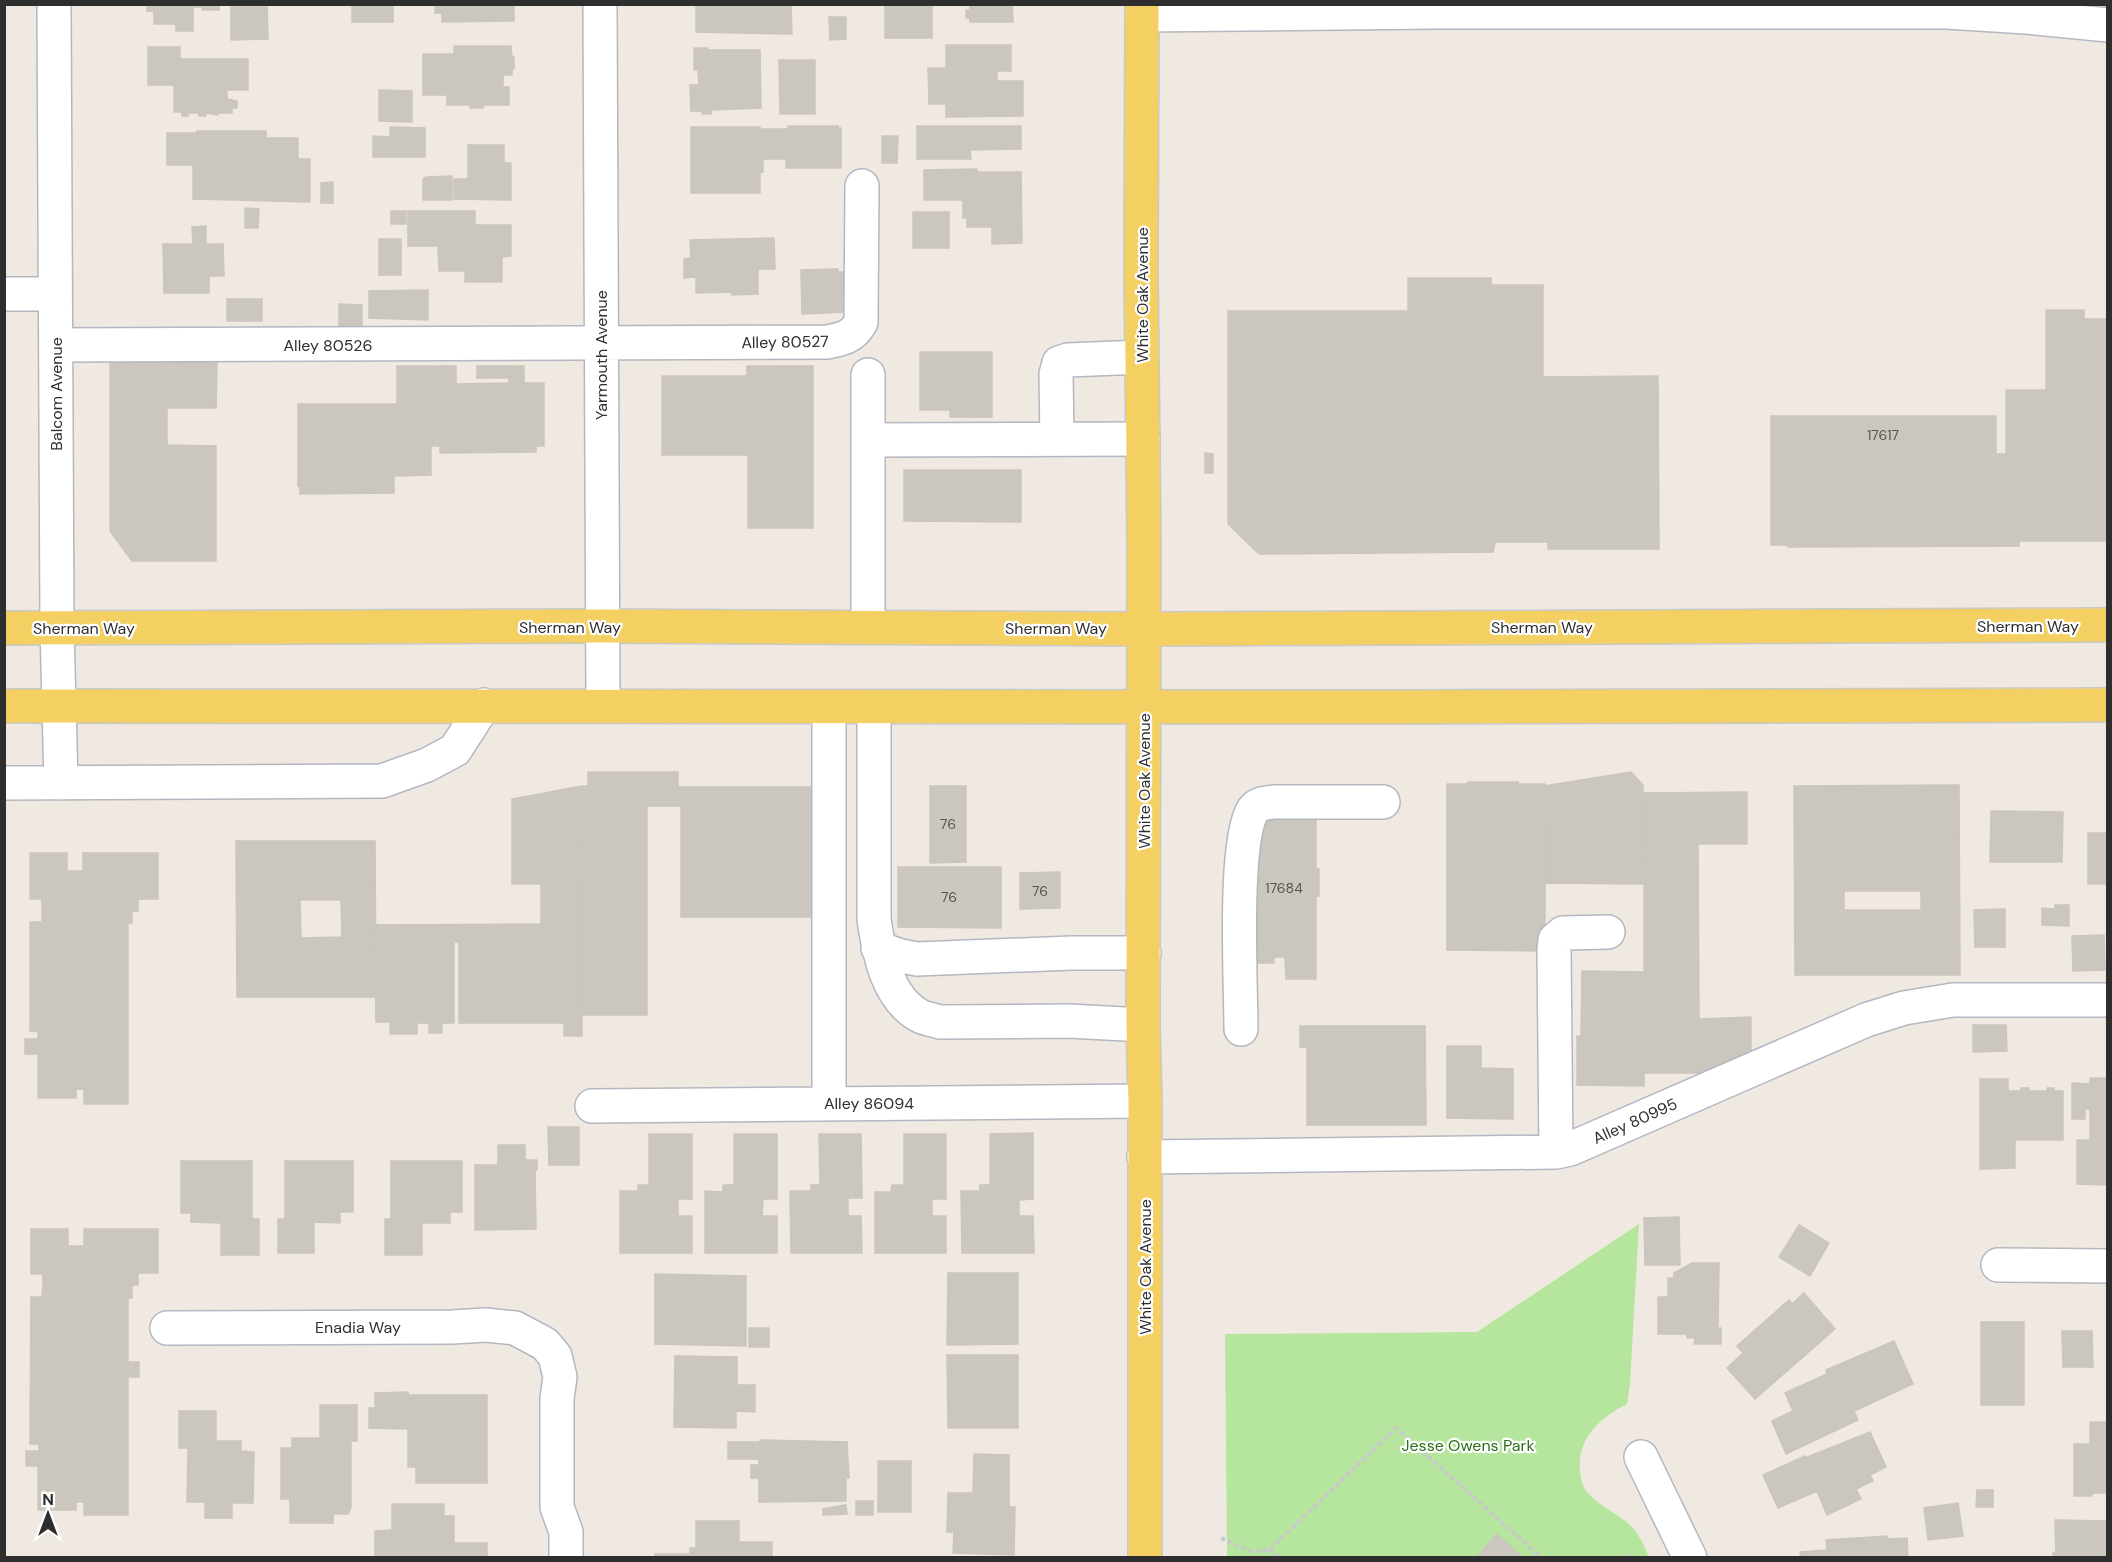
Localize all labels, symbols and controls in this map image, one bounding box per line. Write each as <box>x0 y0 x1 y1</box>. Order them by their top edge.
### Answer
street label: White Oak Avenue <box>1132 227 1153 363</box>
street label: Yarmouth Avenue <box>591 290 612 420</box>
street label: Alley 80527 <box>741 331 829 353</box>
street label: Alley 80526 <box>283 335 373 356</box>
street label: Balcom Avenue <box>46 337 67 451</box>
house number: 17617 <box>1867 426 1899 444</box>
street label: Sherman Way <box>1977 616 2079 637</box>
street label: Sherman Way <box>519 617 621 638</box>
street label: Sherman Way <box>1491 617 1593 638</box>
street label: Sherman Way <box>33 618 135 639</box>
street label: Sherman Way <box>1005 618 1107 639</box>
street label: White Oak Avenue <box>1134 713 1155 849</box>
house number: 76 <box>940 815 956 833</box>
house number: 17684 <box>1265 879 1303 897</box>
house number: 76 <box>1032 882 1048 900</box>
house number: 76 <box>941 888 957 906</box>
street label: Alley 86094 <box>824 1093 914 1114</box>
street label: Alley 80995 <box>1590 1093 1680 1149</box>
street label: White Oak Avenue <box>1135 1199 1156 1335</box>
street label: Enadia Way <box>315 1317 401 1338</box>
park label: Jesse Owens Park <box>1402 1435 1534 1456</box>
north arrow <box>18 1484 78 1544</box>
text: N <box>42 1489 54 1510</box>

